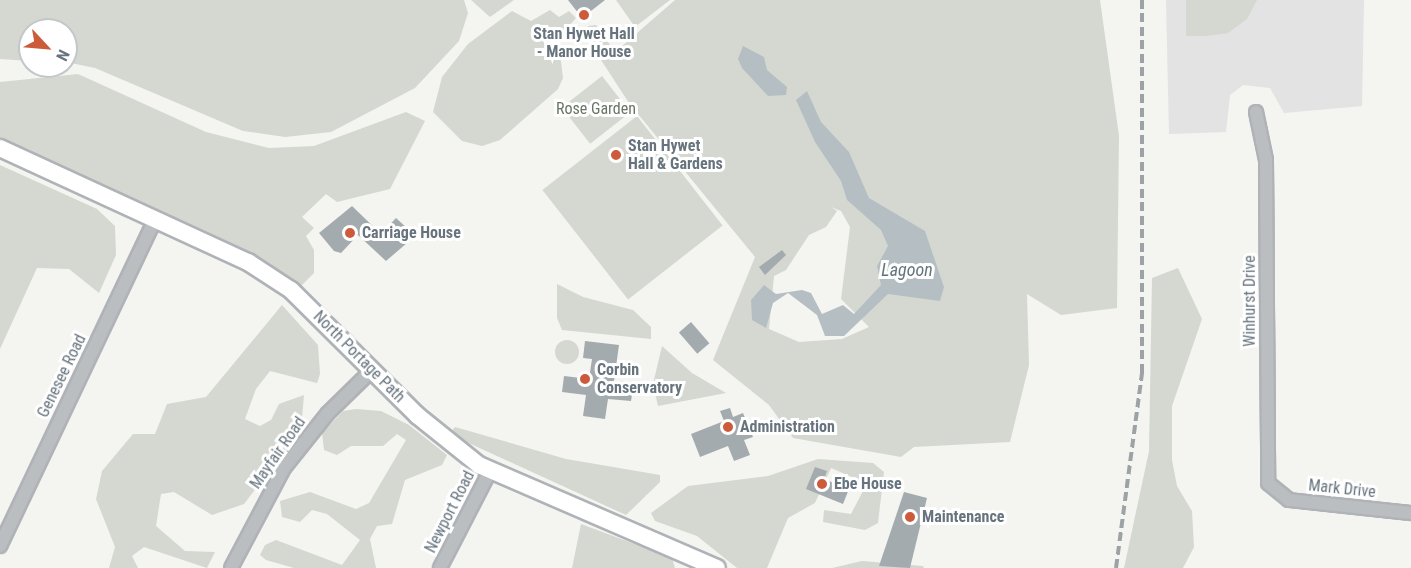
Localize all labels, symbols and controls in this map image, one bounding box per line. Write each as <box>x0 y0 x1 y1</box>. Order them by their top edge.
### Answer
marker: Stan Hywet Hall - Manor House <box>577 8 591 22</box>
north arrow <box>18 18 78 78</box>
place label: Stan Hywet Hall - Manor House <box>533 24 635 62</box>
text: N <box>52 47 74 64</box>
park label: Rose Garden <box>556 99 636 119</box>
place label: Stan Hywet Hall & Gardens <box>628 136 723 174</box>
marker: Stan Hywet Hall & Gardens <box>609 148 623 162</box>
place label: Carriage House <box>362 223 461 243</box>
marker: Carriage House <box>343 226 357 240</box>
street label: Winhurst Drive <box>1240 255 1260 347</box>
water label: Lagoon <box>881 259 933 281</box>
street label: North Portage Path <box>309 307 409 407</box>
street label: Genesee Road <box>34 331 90 421</box>
place label: Corbin Conservatory <box>597 360 682 398</box>
marker: Corbin Conservatory <box>578 372 592 386</box>
street label: Mayfair Road <box>246 413 310 493</box>
place label: Administration <box>740 417 835 437</box>
marker: Administration <box>721 420 735 434</box>
street label: Newport Road <box>421 468 479 556</box>
place label: Ebe House <box>834 474 902 494</box>
street label: Mark Drive <box>1307 476 1377 502</box>
marker: Ebe House <box>815 477 829 491</box>
place label: Maintenance <box>922 507 1004 527</box>
marker: Maintenance <box>903 510 917 524</box>

